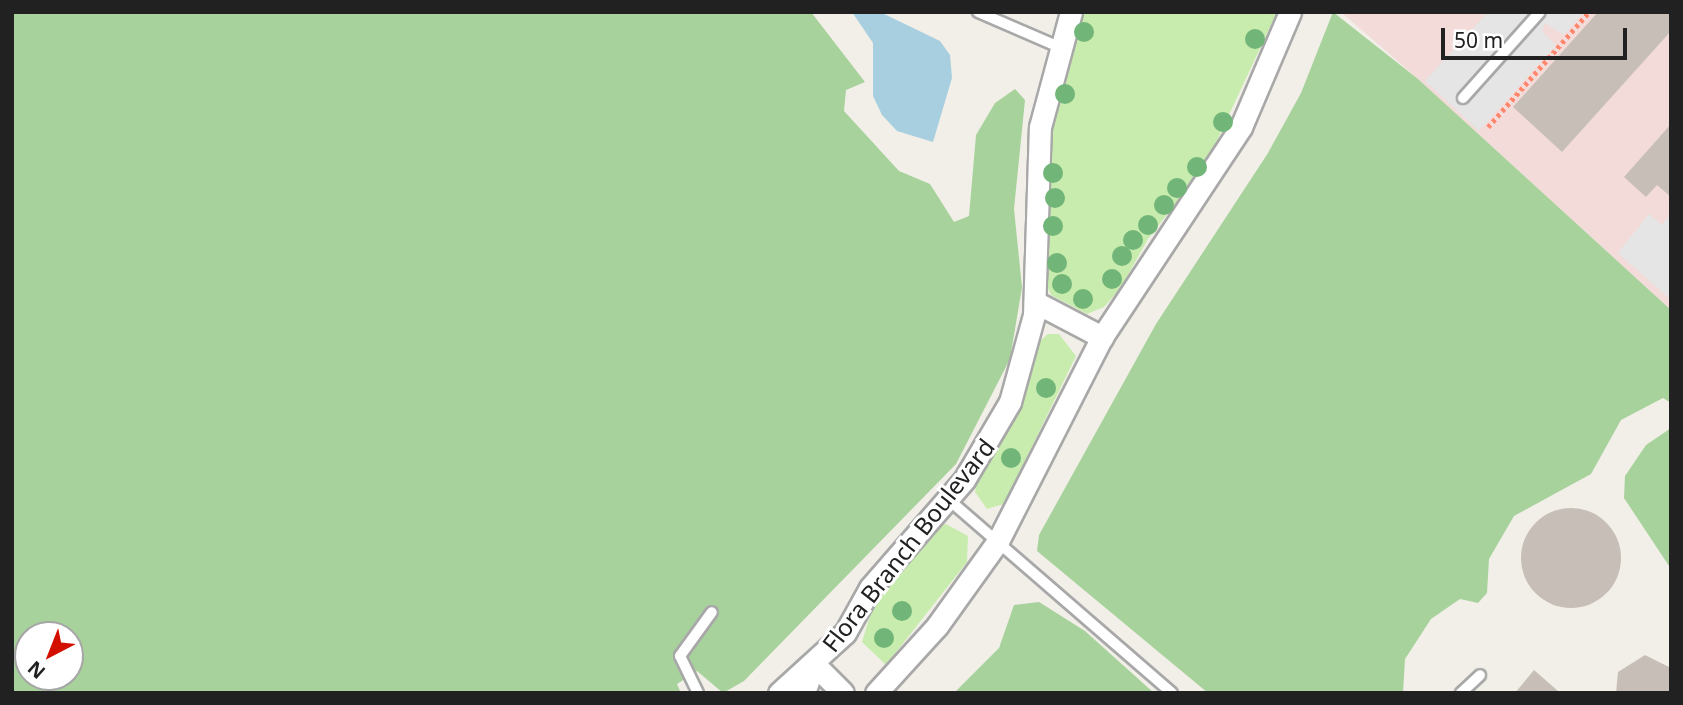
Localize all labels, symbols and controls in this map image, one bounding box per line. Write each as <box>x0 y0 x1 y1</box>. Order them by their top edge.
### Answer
scale bar <box>1445 14 1630 58</box>
text: 50 m <box>1454 26 1503 54</box>
street label: Flora Branch Boulevard <box>816 433 1000 657</box>
north arrow <box>14 621 84 691</box>
text: N <box>22 655 51 685</box>

